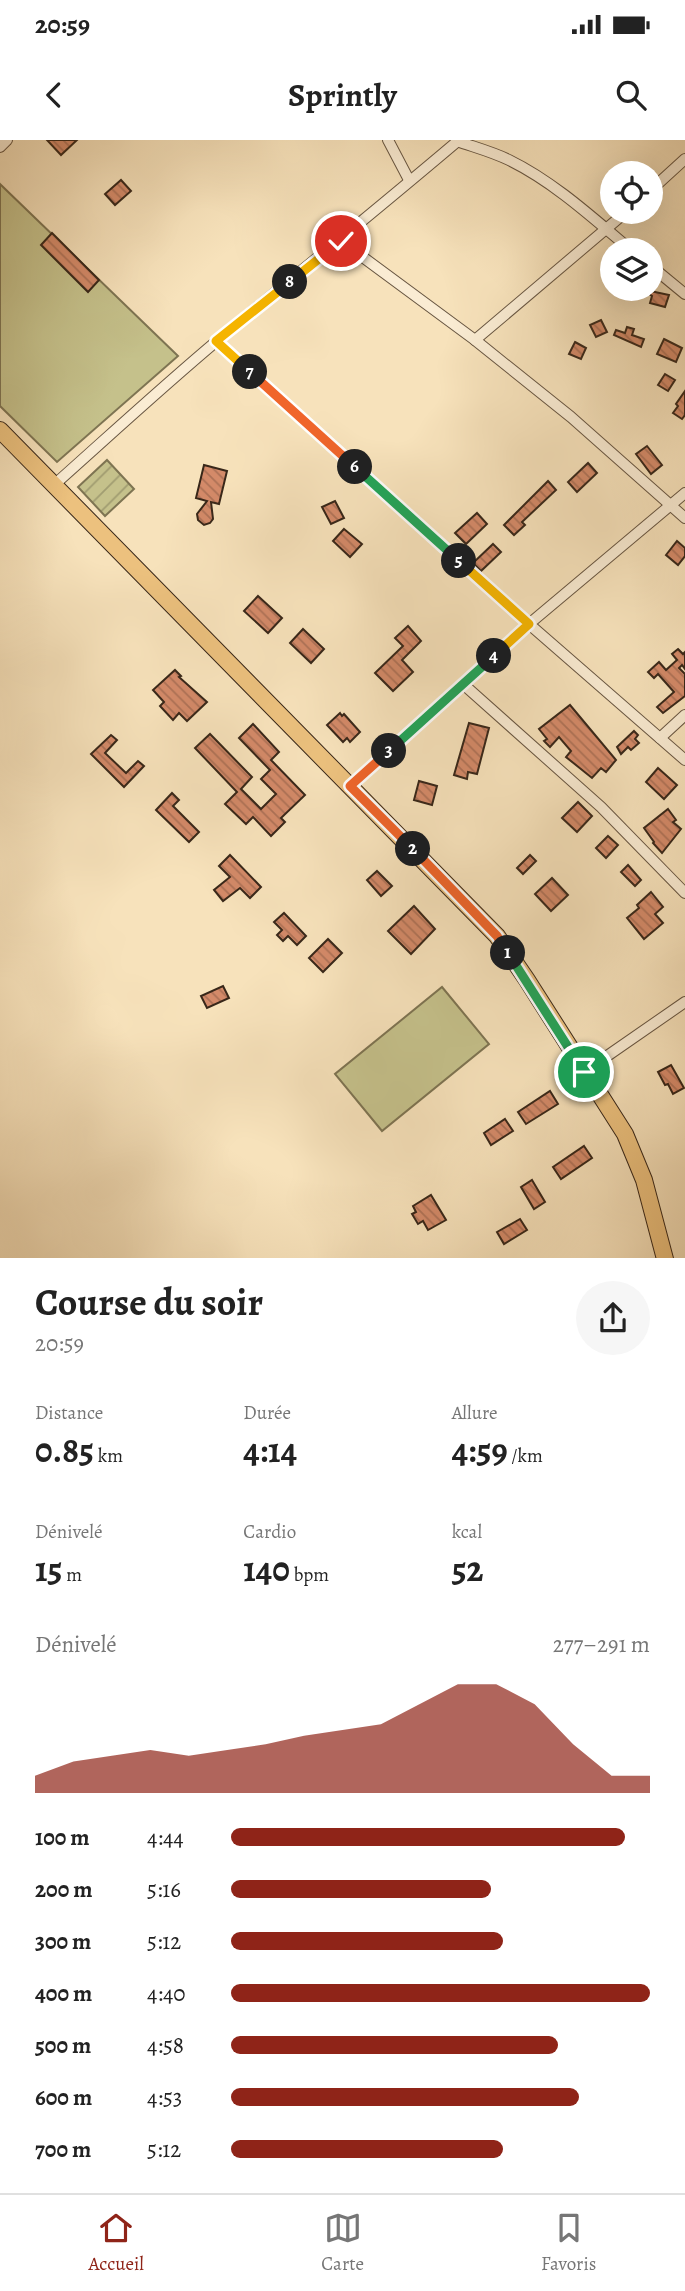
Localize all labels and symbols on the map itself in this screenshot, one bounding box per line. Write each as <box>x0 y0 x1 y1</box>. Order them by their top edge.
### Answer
pin <box>311 211 371 271</box>
pin: 8 <box>272 264 308 300</box>
pin: 7 <box>232 355 268 390</box>
pin: 6 <box>338 450 372 484</box>
pin: 5 <box>442 544 476 578</box>
pin: 4 <box>476 638 512 674</box>
pin: 3 <box>372 734 406 768</box>
pin: 2 <box>396 832 430 866</box>
pin: 1 <box>490 936 526 970</box>
pin <box>554 1042 614 1102</box>

